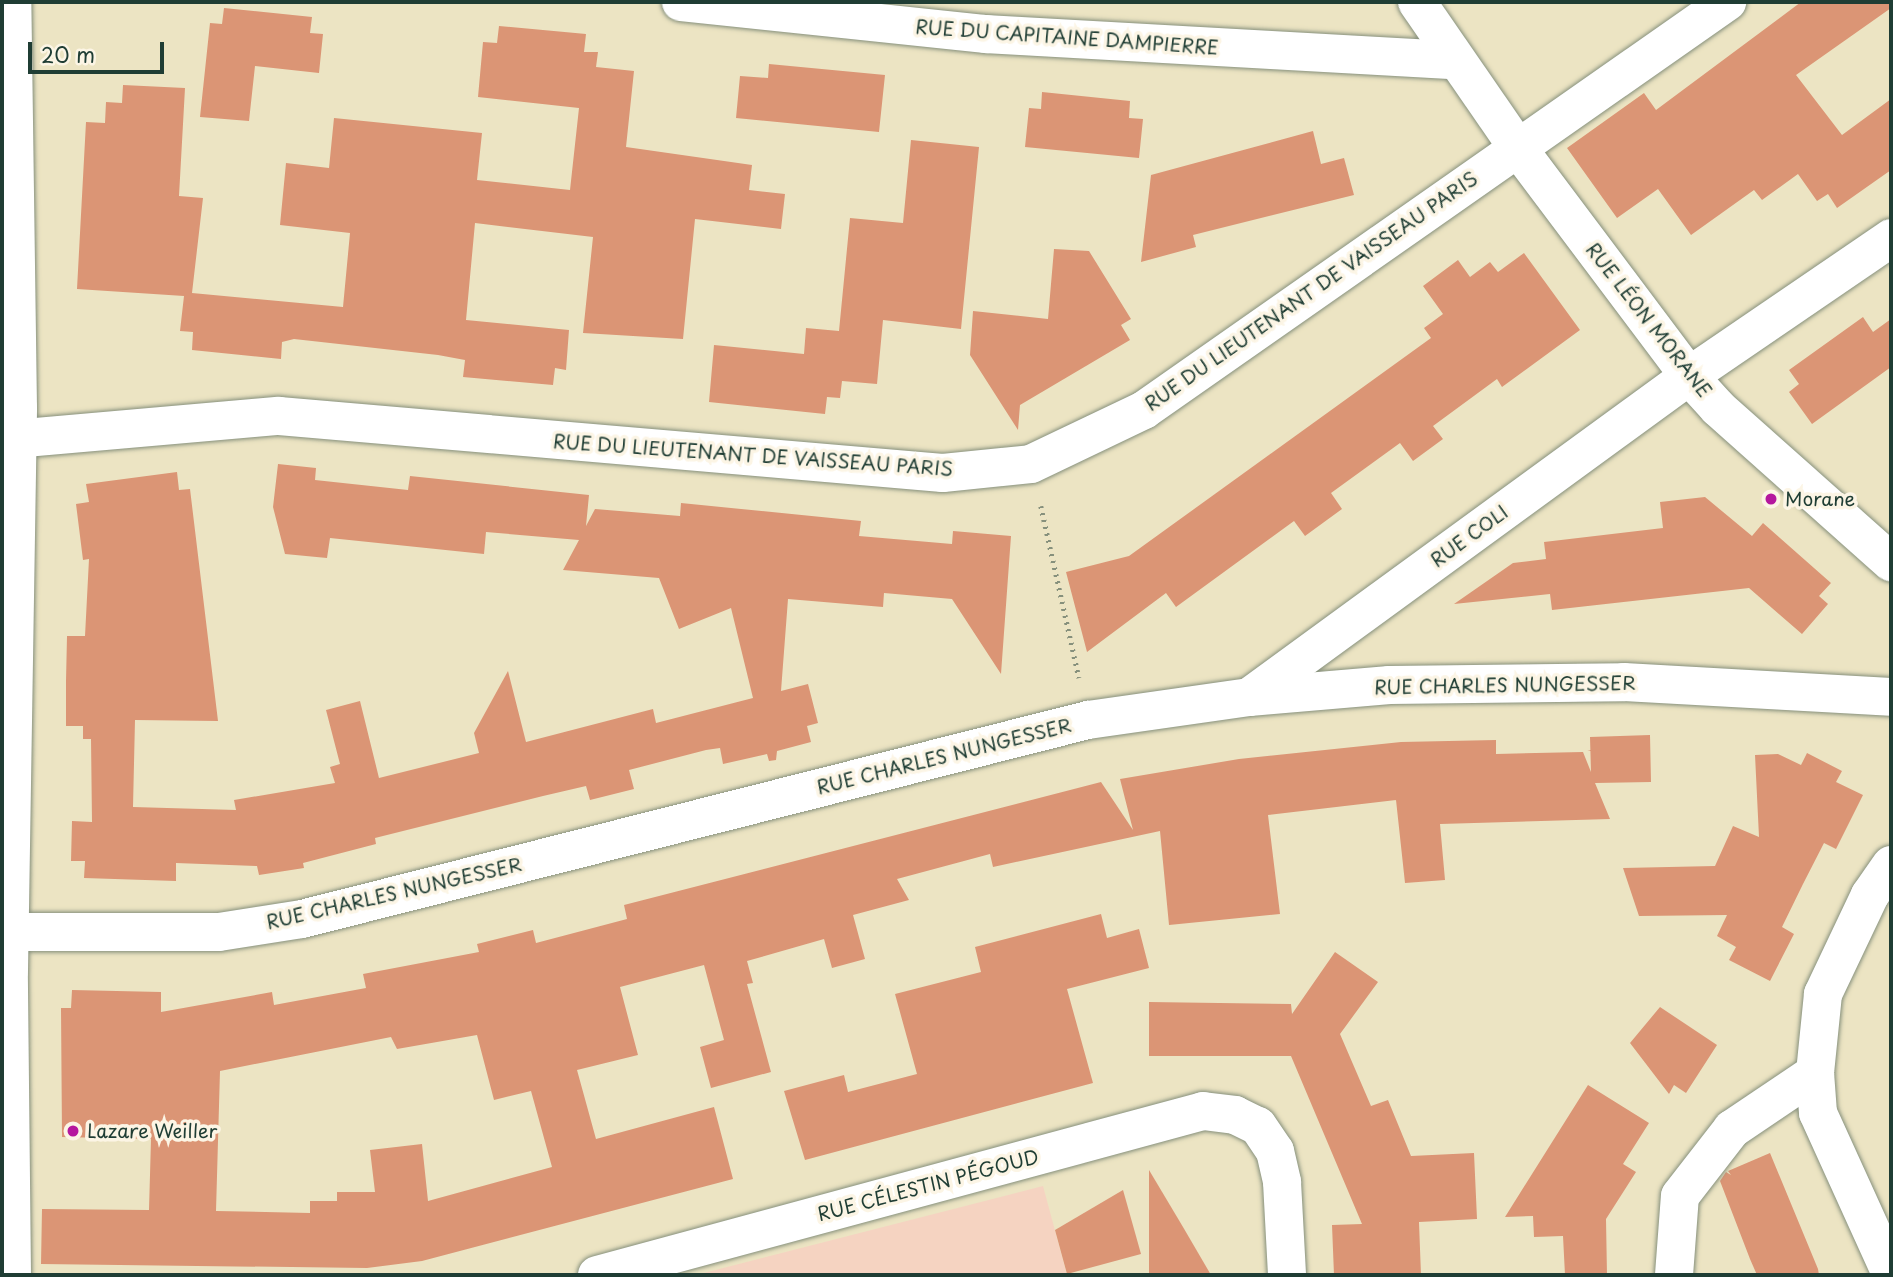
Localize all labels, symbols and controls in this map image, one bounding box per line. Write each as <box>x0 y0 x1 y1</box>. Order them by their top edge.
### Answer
street label: RUE DU CAPITAINE DAMPIERRE <box>912 15 1222 59</box>
scale bar <box>32 28 168 72</box>
text: 20 m <box>41 38 95 70</box>
street label: RUE DU LIEUTENANT DE VAISSEAU PARIS <box>1139 166 1483 416</box>
street label: RUE LÉON MORANE <box>1581 237 1717 403</box>
street label: RUE DU LIEUTENANT DE VAISSEAU PARIS <box>551 430 955 480</box>
place label: Morane <box>1785 488 1855 510</box>
marker: Morane <box>1763 491 1779 507</box>
street label: RUE COLI <box>1425 500 1513 572</box>
street label: RUE CHARLES NUNGESSER <box>1373 671 1637 699</box>
street label: RUE CHARLES NUNGESSER <box>813 713 1075 799</box>
street label: RUE CHARLES NUNGESSER <box>263 852 525 934</box>
place label: Lazare Weiller <box>87 1120 217 1142</box>
marker: Lazare Weiller <box>65 1123 81 1139</box>
street label: RUE CÉLESTIN PÉGOUD <box>814 1144 1042 1226</box>

